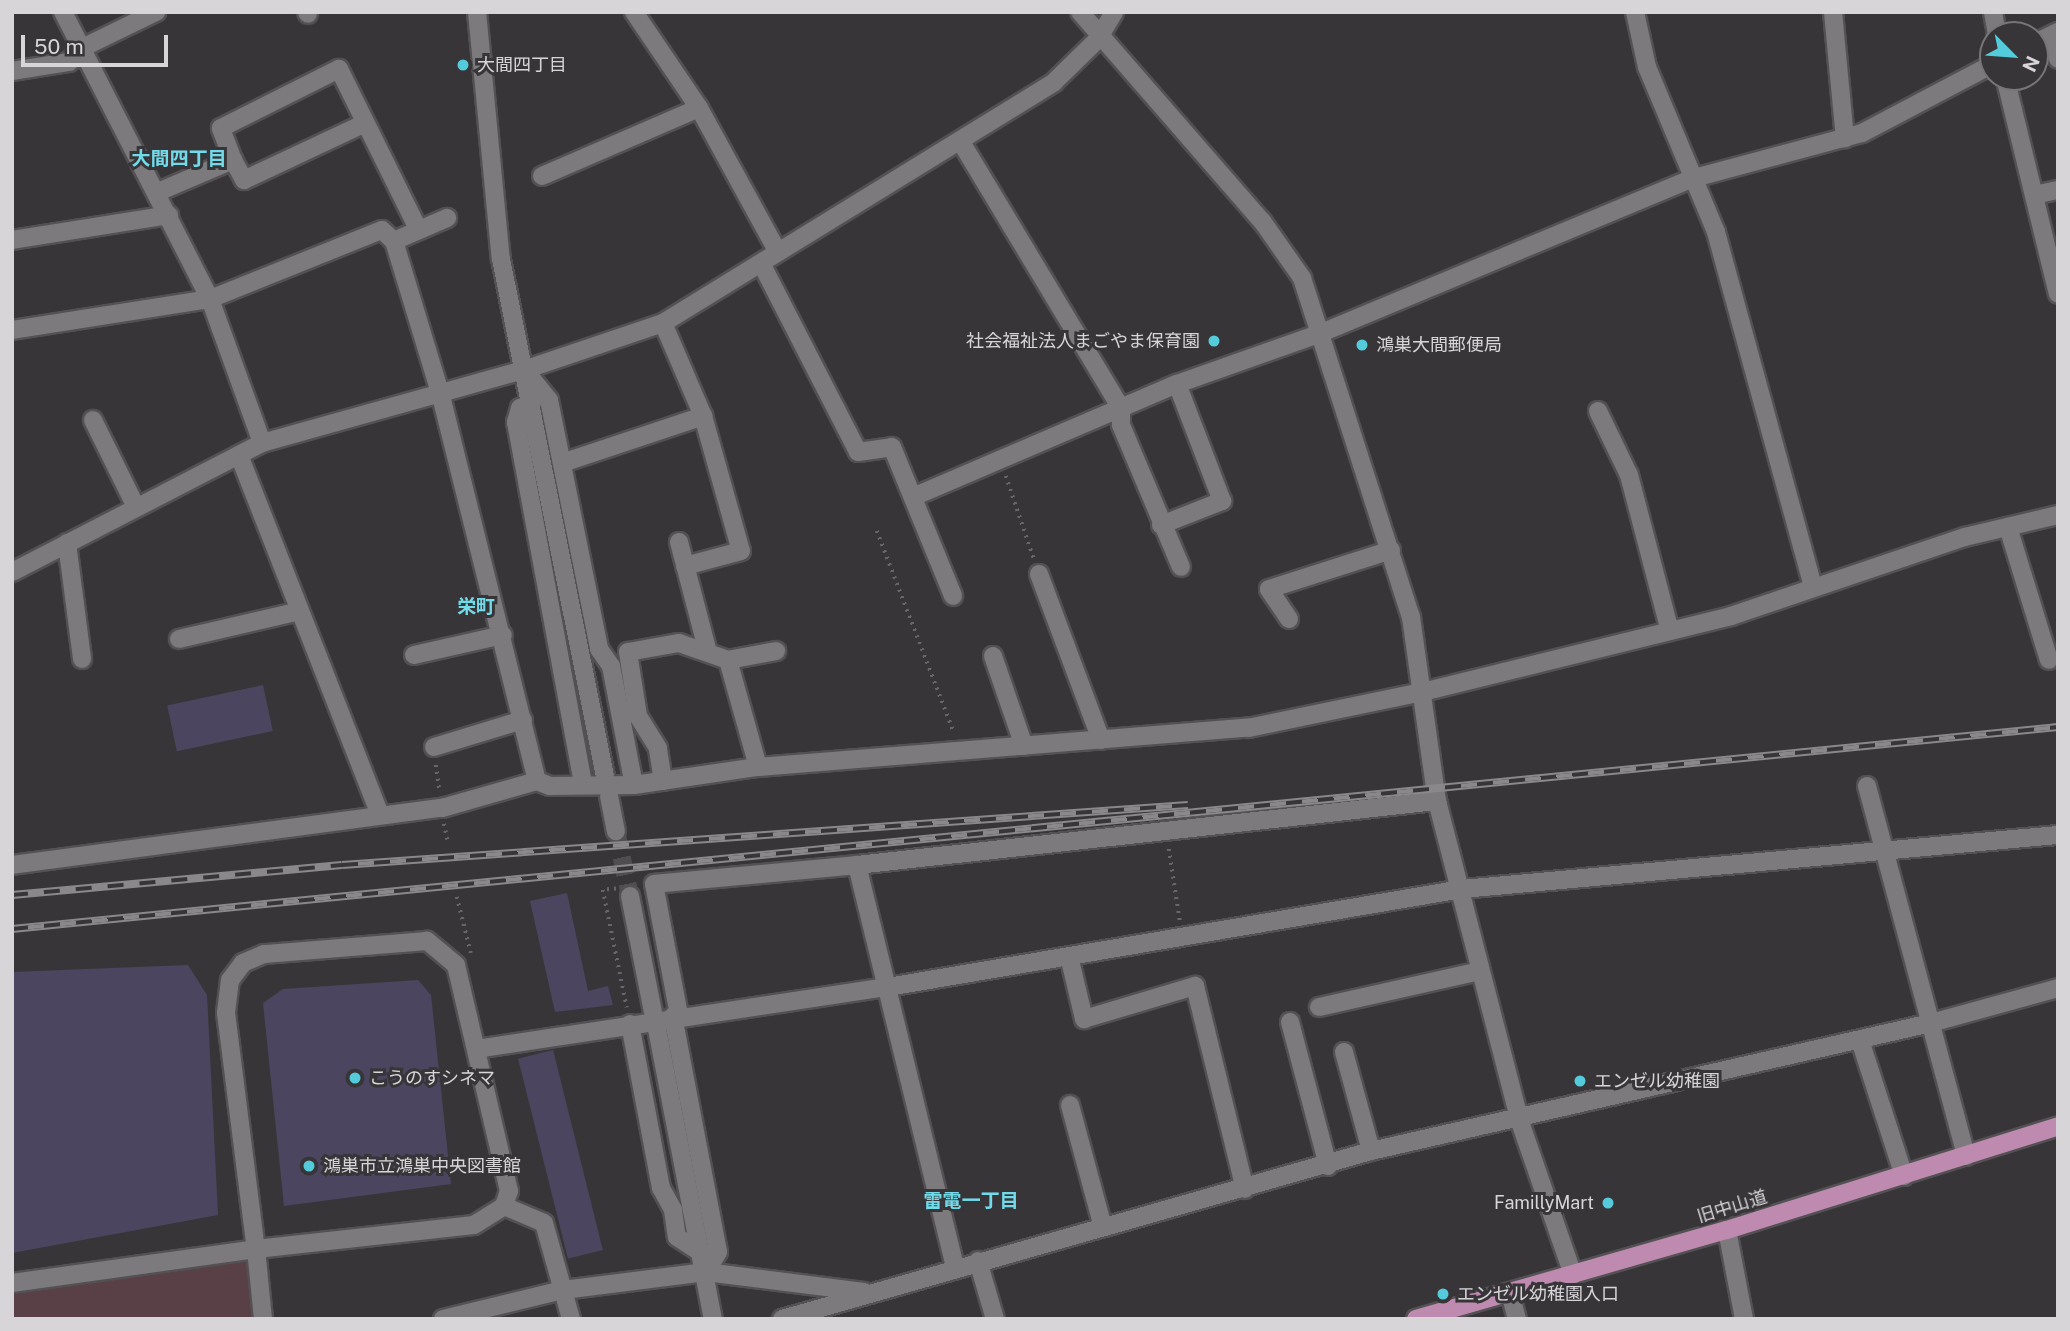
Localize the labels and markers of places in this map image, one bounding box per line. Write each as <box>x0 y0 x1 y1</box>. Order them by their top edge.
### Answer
place label: 大間四丁目 <box>477 54 567 76</box>
marker: 大間四丁目 <box>455 57 471 73</box>
place label: 社会福祉法人まごやま保育園 <box>966 330 1200 352</box>
marker: 社会福祉法人まごやま保育園 <box>1206 333 1222 349</box>
place label: 鴻巣大間郵便局 <box>1376 334 1502 356</box>
marker: 鴻巣大間郵便局 <box>1354 337 1370 353</box>
place label: こうのすシネマ <box>369 1067 495 1089</box>
marker: こうのすシネマ <box>347 1070 363 1086</box>
place label: エンゼル幼稚園 <box>1594 1070 1720 1092</box>
marker: エンゼル幼稚園 <box>1572 1073 1588 1089</box>
place label: 鴻巣市立鴻巣中央図書館 <box>323 1155 521 1177</box>
marker: 鴻巣市立鴻巣中央図書館 <box>301 1158 317 1174</box>
place label: FamillyMart <box>1494 1192 1594 1214</box>
marker: FamillyMart <box>1600 1195 1616 1211</box>
place label: エンゼル幼稚園入口 <box>1457 1283 1619 1305</box>
marker: エンゼル幼稚園入口 <box>1435 1286 1451 1302</box>

